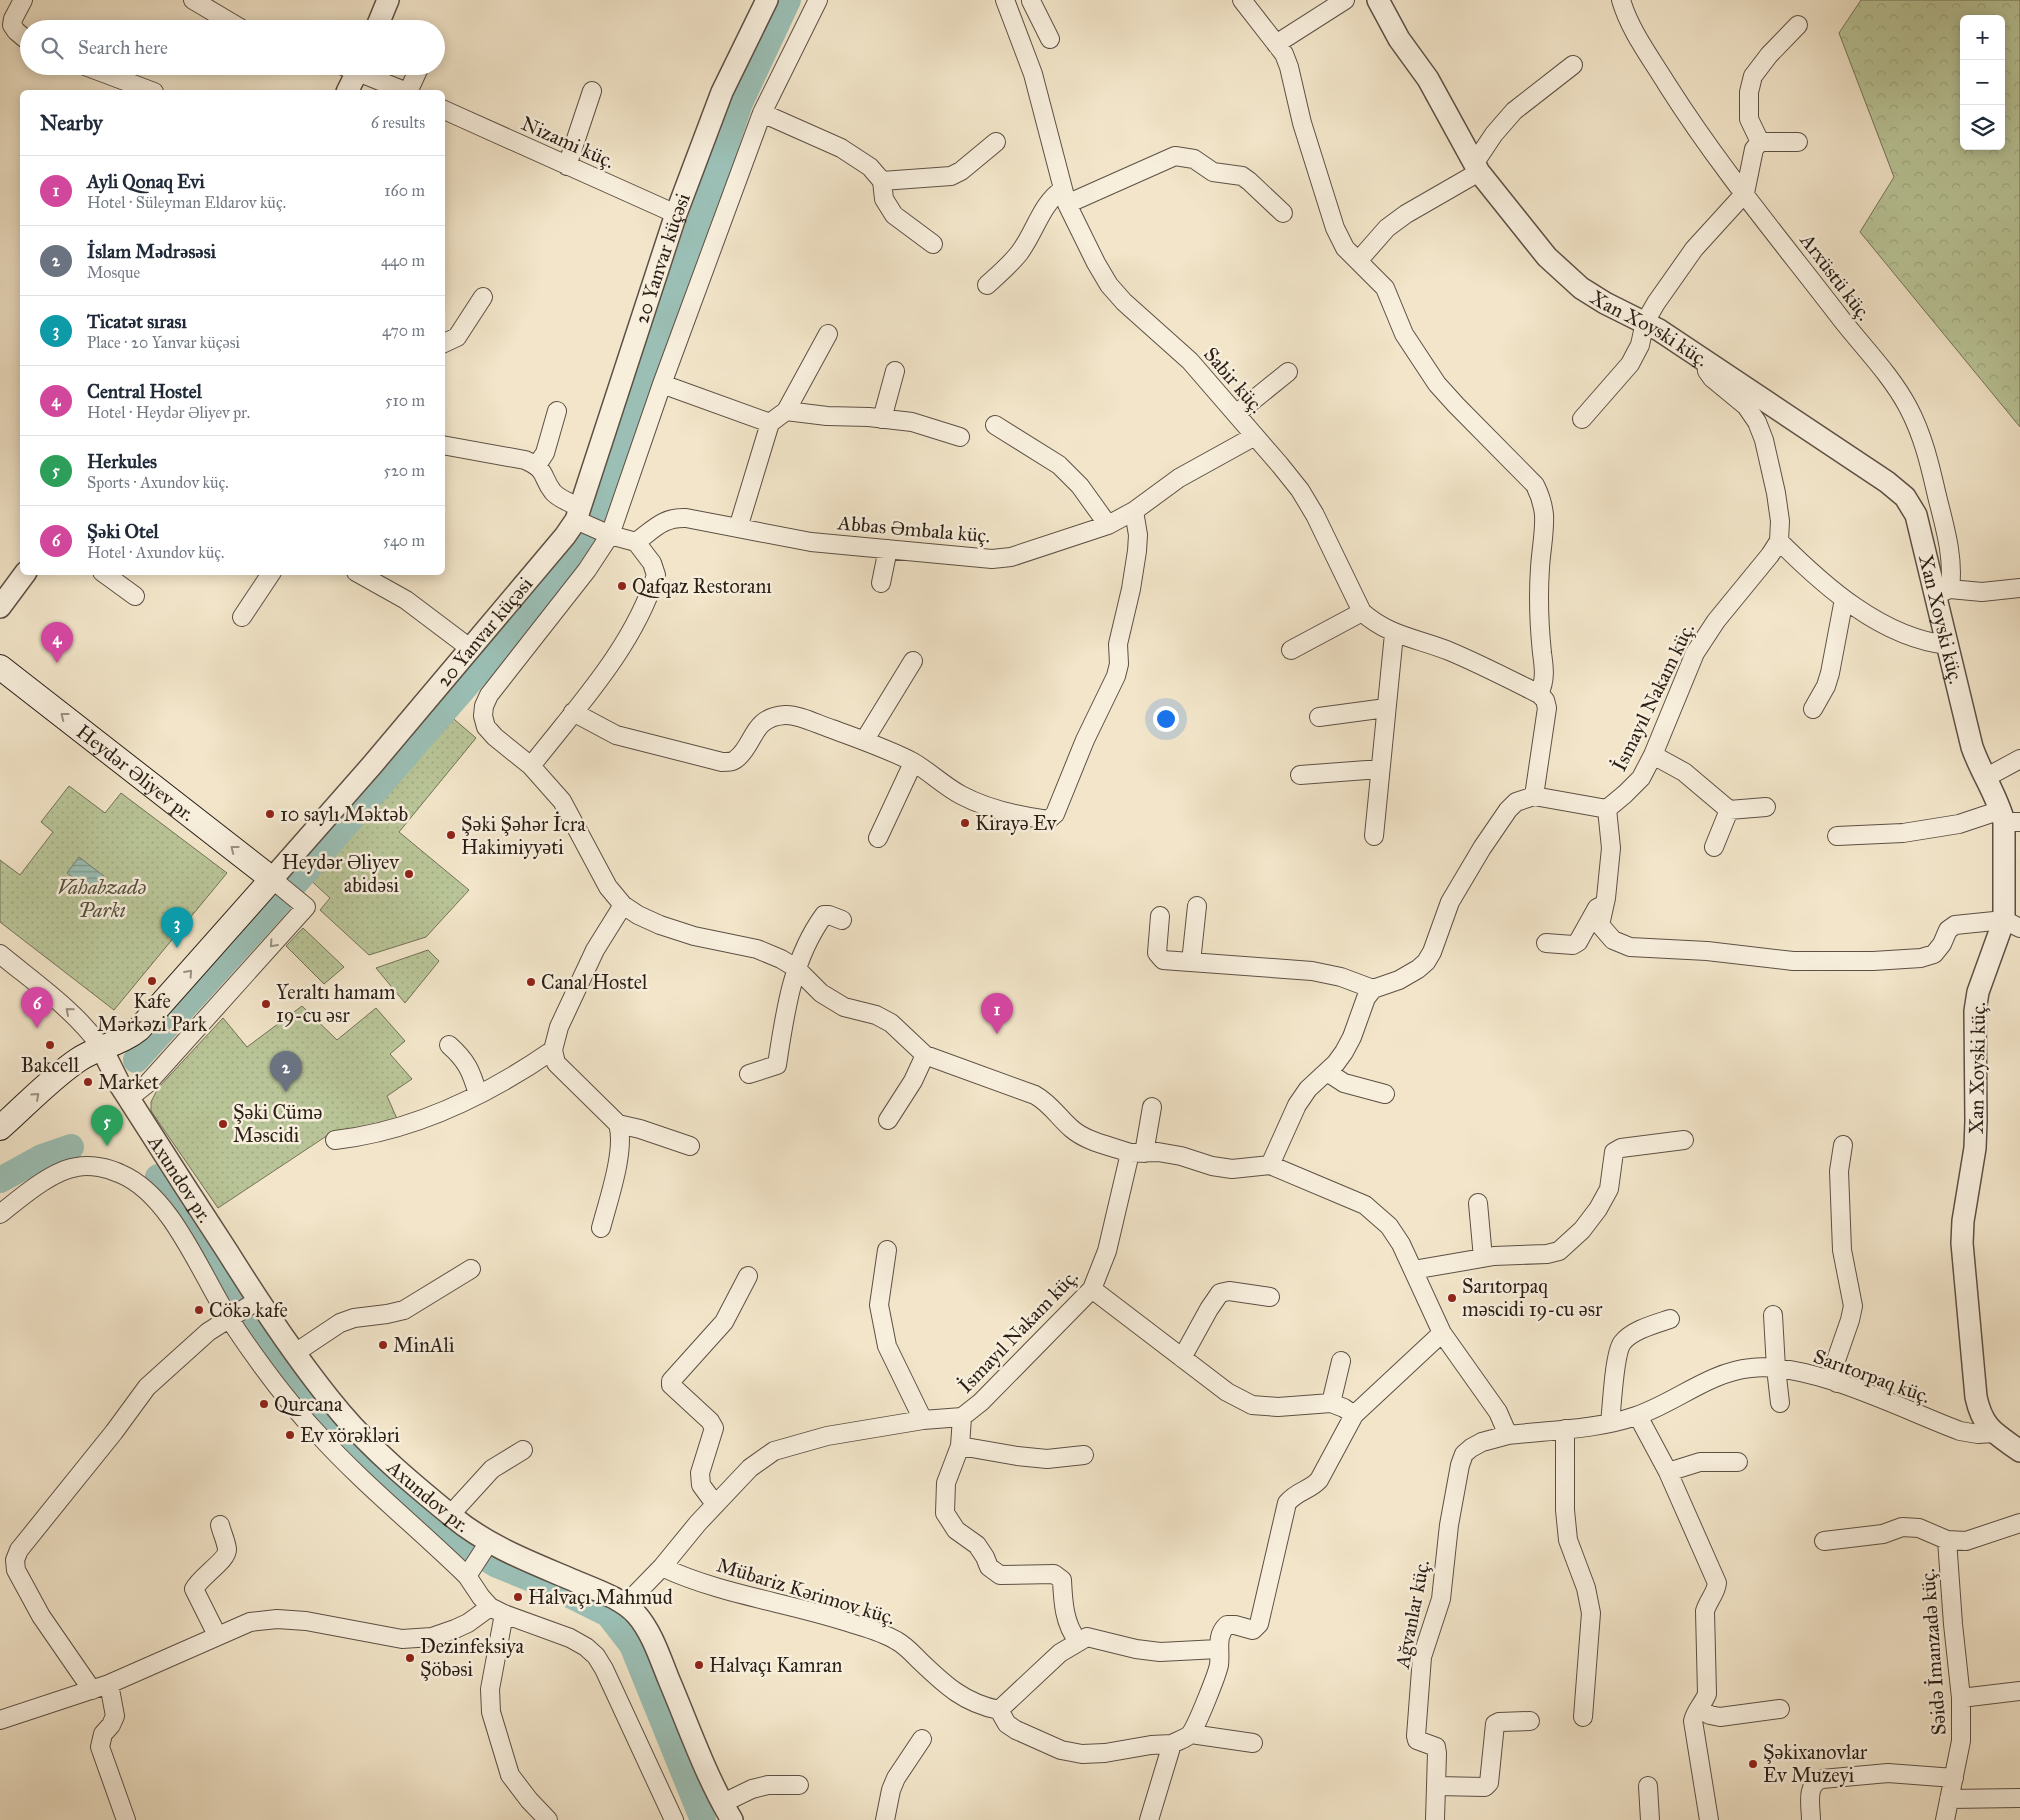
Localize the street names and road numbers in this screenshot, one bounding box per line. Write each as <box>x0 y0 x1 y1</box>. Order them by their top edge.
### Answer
street label: Nizami küç. <box>518 111 618 173</box>
street label: 20 Yanvar küçəsi <box>629 189 695 327</box>
street label: Arxüstü küç. <box>1795 228 1876 325</box>
street label: Xan Xoyski küç. <box>1586 285 1713 372</box>
street label: Sabir küç. <box>1199 342 1269 418</box>
street label: Abbas Əmbala küç. <box>836 510 991 548</box>
street label: Xan Xoyski küç. <box>1914 552 1968 686</box>
street label: 20 Yanvar küçəsi <box>431 572 538 692</box>
street label: İsmayıl Nakam küç. <box>1606 619 1699 775</box>
street label: Heydər Əliyev pr. <box>72 719 199 826</box>
street label: Xan Xoyski küç. <box>1964 1002 1990 1134</box>
street label: Axundov pr. <box>143 1130 217 1227</box>
street label: İsmayıl Nakam küç. <box>952 1264 1083 1398</box>
street label: Sarıtorpaq küç. <box>1810 1344 1934 1409</box>
street label: Axundov pr. <box>382 1454 474 1537</box>
street label: Mübariz Kərimov küç. <box>714 1552 898 1630</box>
street label: Ağvanlar küç. <box>1390 1558 1435 1671</box>
street label: Səidə İmanzadə küç. <box>1914 1568 1951 1736</box>

